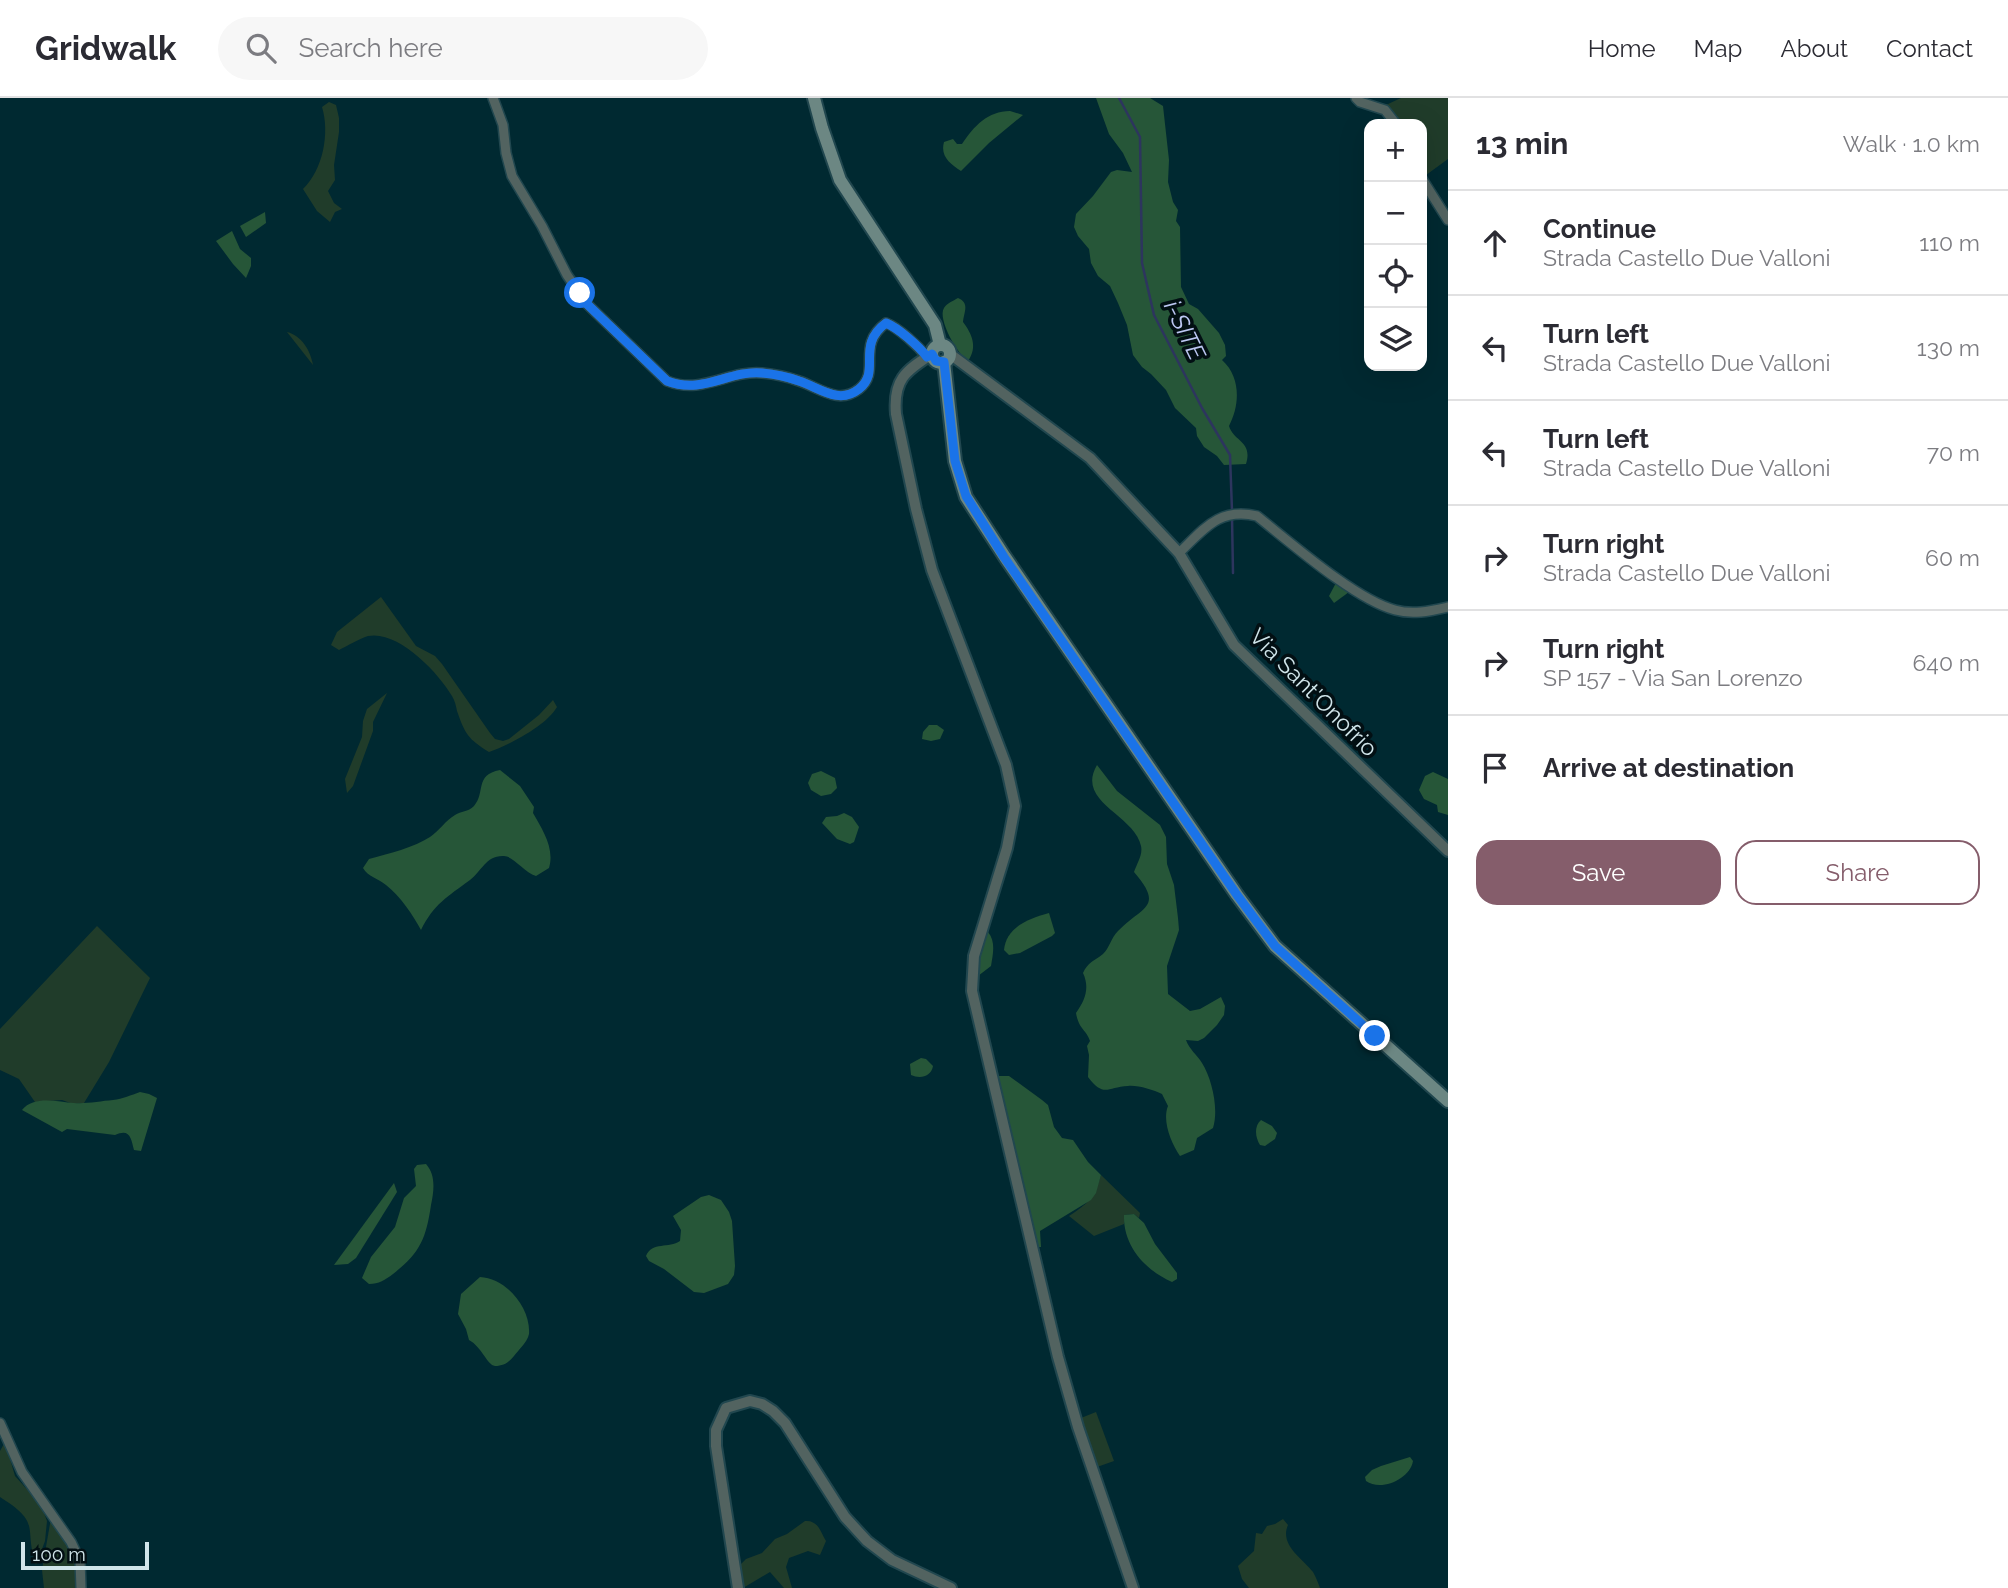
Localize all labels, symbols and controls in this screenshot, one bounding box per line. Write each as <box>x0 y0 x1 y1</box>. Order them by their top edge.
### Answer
search box <box>218 17 708 80</box>
text: Gridwalk <box>35 29 176 68</box>
icon: search <box>242 29 280 67</box>
text: Search here <box>298 33 443 63</box>
text: Home <box>1588 34 1656 63</box>
text: Map <box>1694 34 1742 63</box>
text: About <box>1780 34 1848 63</box>
text: Contact <box>1886 34 1973 63</box>
map controls <box>1364 119 1427 371</box>
button: + <box>1364 119 1427 182</box>
text: 13 min <box>1476 126 1568 161</box>
text: Walk · 1.0 km <box>1843 130 1980 157</box>
button: − <box>1364 182 1427 245</box>
text: Continue <box>1543 214 1656 244</box>
icon: ahead <box>1476 224 1514 262</box>
text: 110 m <box>1919 229 1980 256</box>
text: Strada Castello Due Valloni <box>1543 244 1830 271</box>
button: locate <box>1364 245 1427 308</box>
route start <box>564 277 595 308</box>
water label: i-SITE <box>1158 295 1212 365</box>
button: layers <box>1364 308 1427 371</box>
text: Turn left <box>1543 319 1649 349</box>
icon: left <box>1476 329 1514 367</box>
text: 130 m <box>1917 334 1980 361</box>
text: Strada Castello Due Valloni <box>1543 349 1830 376</box>
text: Turn left <box>1543 424 1649 454</box>
icon: left <box>1476 434 1514 472</box>
text: 70 m <box>1927 439 1980 466</box>
text: Strada Castello Due Valloni <box>1543 454 1830 481</box>
text: Turn right <box>1543 529 1664 559</box>
icon: right <box>1476 539 1514 577</box>
text: 60 m <box>1925 544 1980 571</box>
text: Strada Castello Due Valloni <box>1543 559 1830 586</box>
street label: Via Sant'Onofrio <box>1245 623 1383 761</box>
text: Turn right <box>1543 634 1664 664</box>
icon: right <box>1476 644 1514 682</box>
text: 640 m <box>1912 649 1980 676</box>
text: SP 157 - Via San Lorenzo <box>1543 664 1803 691</box>
icon: arrive <box>1476 749 1514 787</box>
text: Arrive at destination <box>1543 753 1794 783</box>
button: Save <box>1476 840 1721 905</box>
button: Share <box>1735 840 1980 905</box>
route end <box>1359 1020 1390 1051</box>
scale bar <box>21 1539 149 1571</box>
text: 100 m <box>32 1543 86 1565</box>

